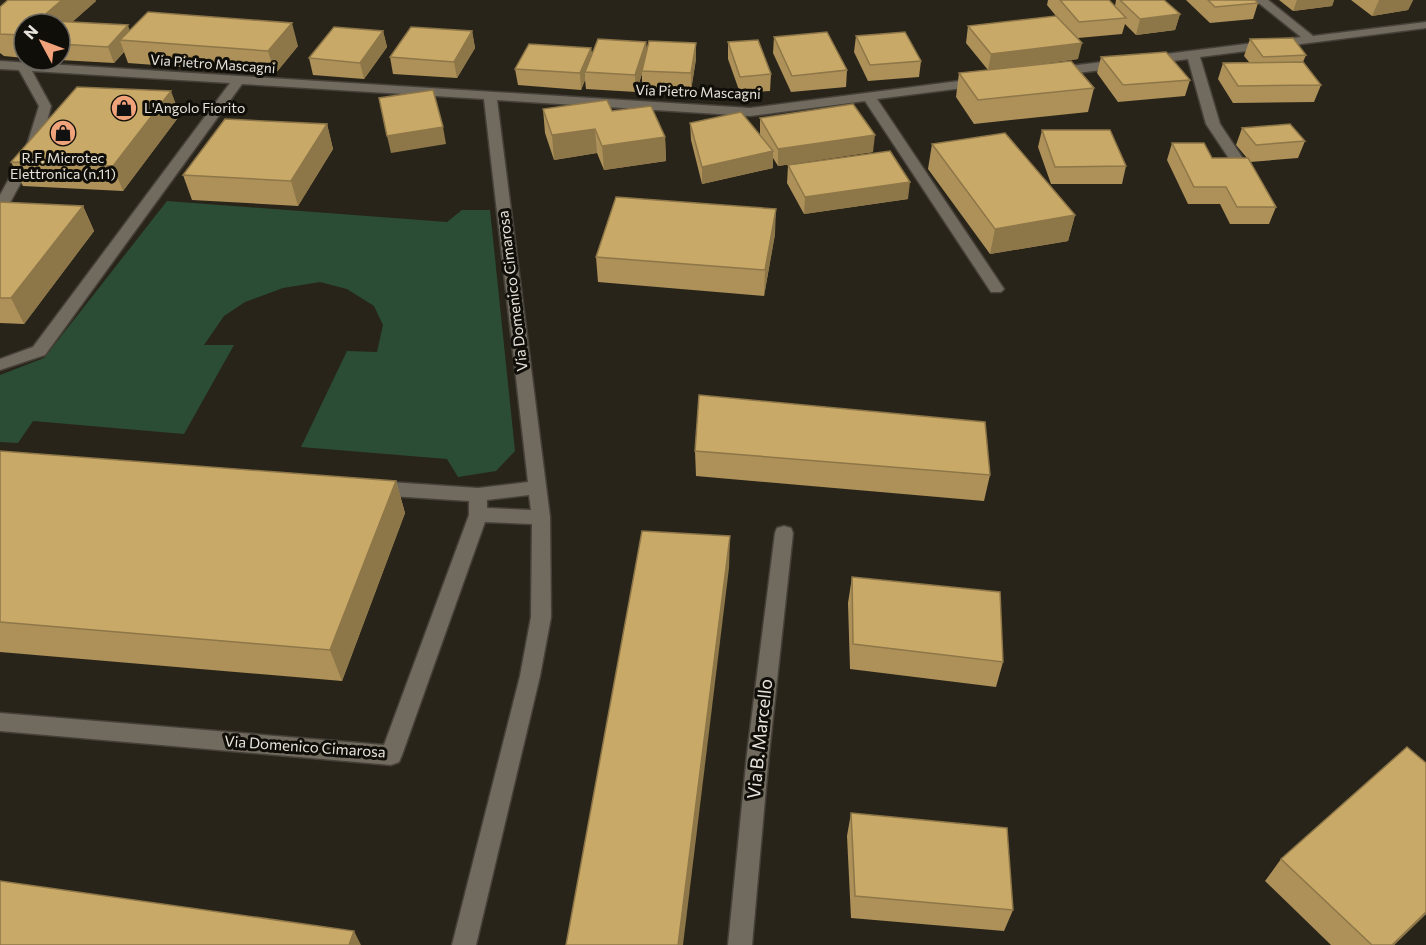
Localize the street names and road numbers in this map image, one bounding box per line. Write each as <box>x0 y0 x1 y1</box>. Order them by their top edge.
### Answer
street label: Via Pietro Mascagni <box>150 51 276 76</box>
street label: Via Pietro Mascagni <box>635 81 761 102</box>
street label: Via Domenico Cimarosa <box>493 210 531 373</box>
street label: Via B. Marcello <box>742 678 776 800</box>
street label: Via Domenico Cimarosa <box>224 731 386 761</box>

